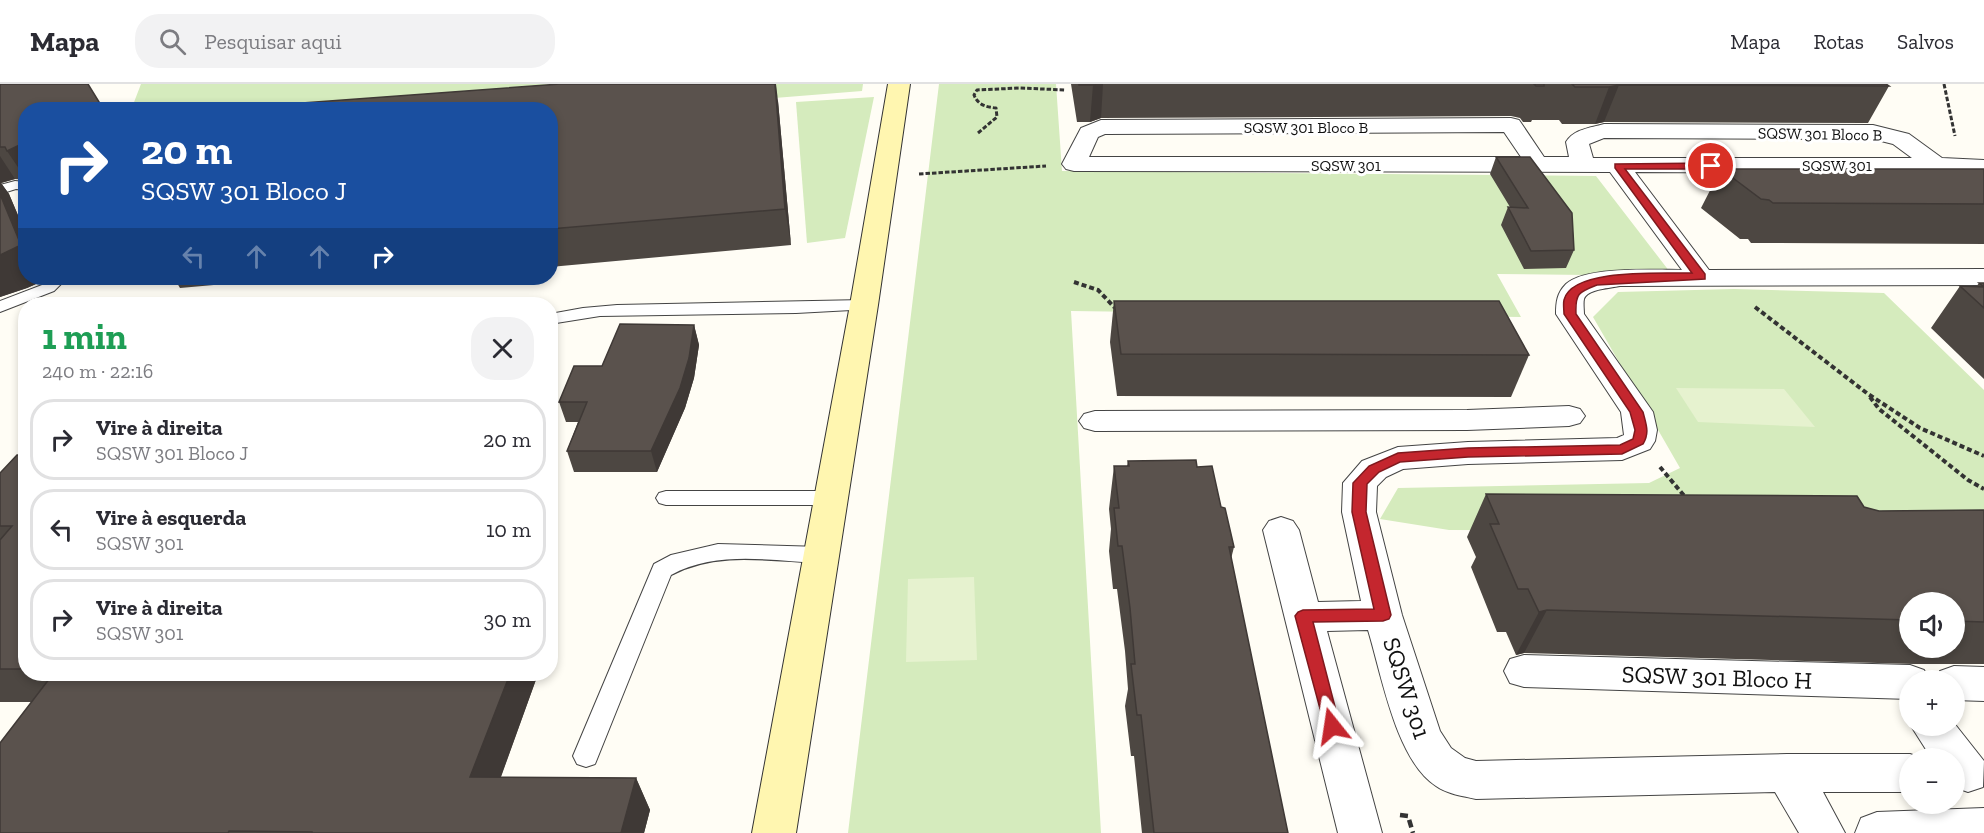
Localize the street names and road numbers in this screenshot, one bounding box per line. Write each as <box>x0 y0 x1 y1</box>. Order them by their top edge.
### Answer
street label: SQSW 301 Bloco B <box>1244 118 1369 137</box>
street label: SQSW 301 Bloco B <box>1758 123 1883 145</box>
street label: SQSW 301 <box>1311 156 1381 175</box>
street label: SQSW 301 <box>1802 156 1872 175</box>
street label: SQSW 301 <box>1377 634 1437 742</box>
street label: SQSW 301 Bloco H <box>1621 659 1813 695</box>

